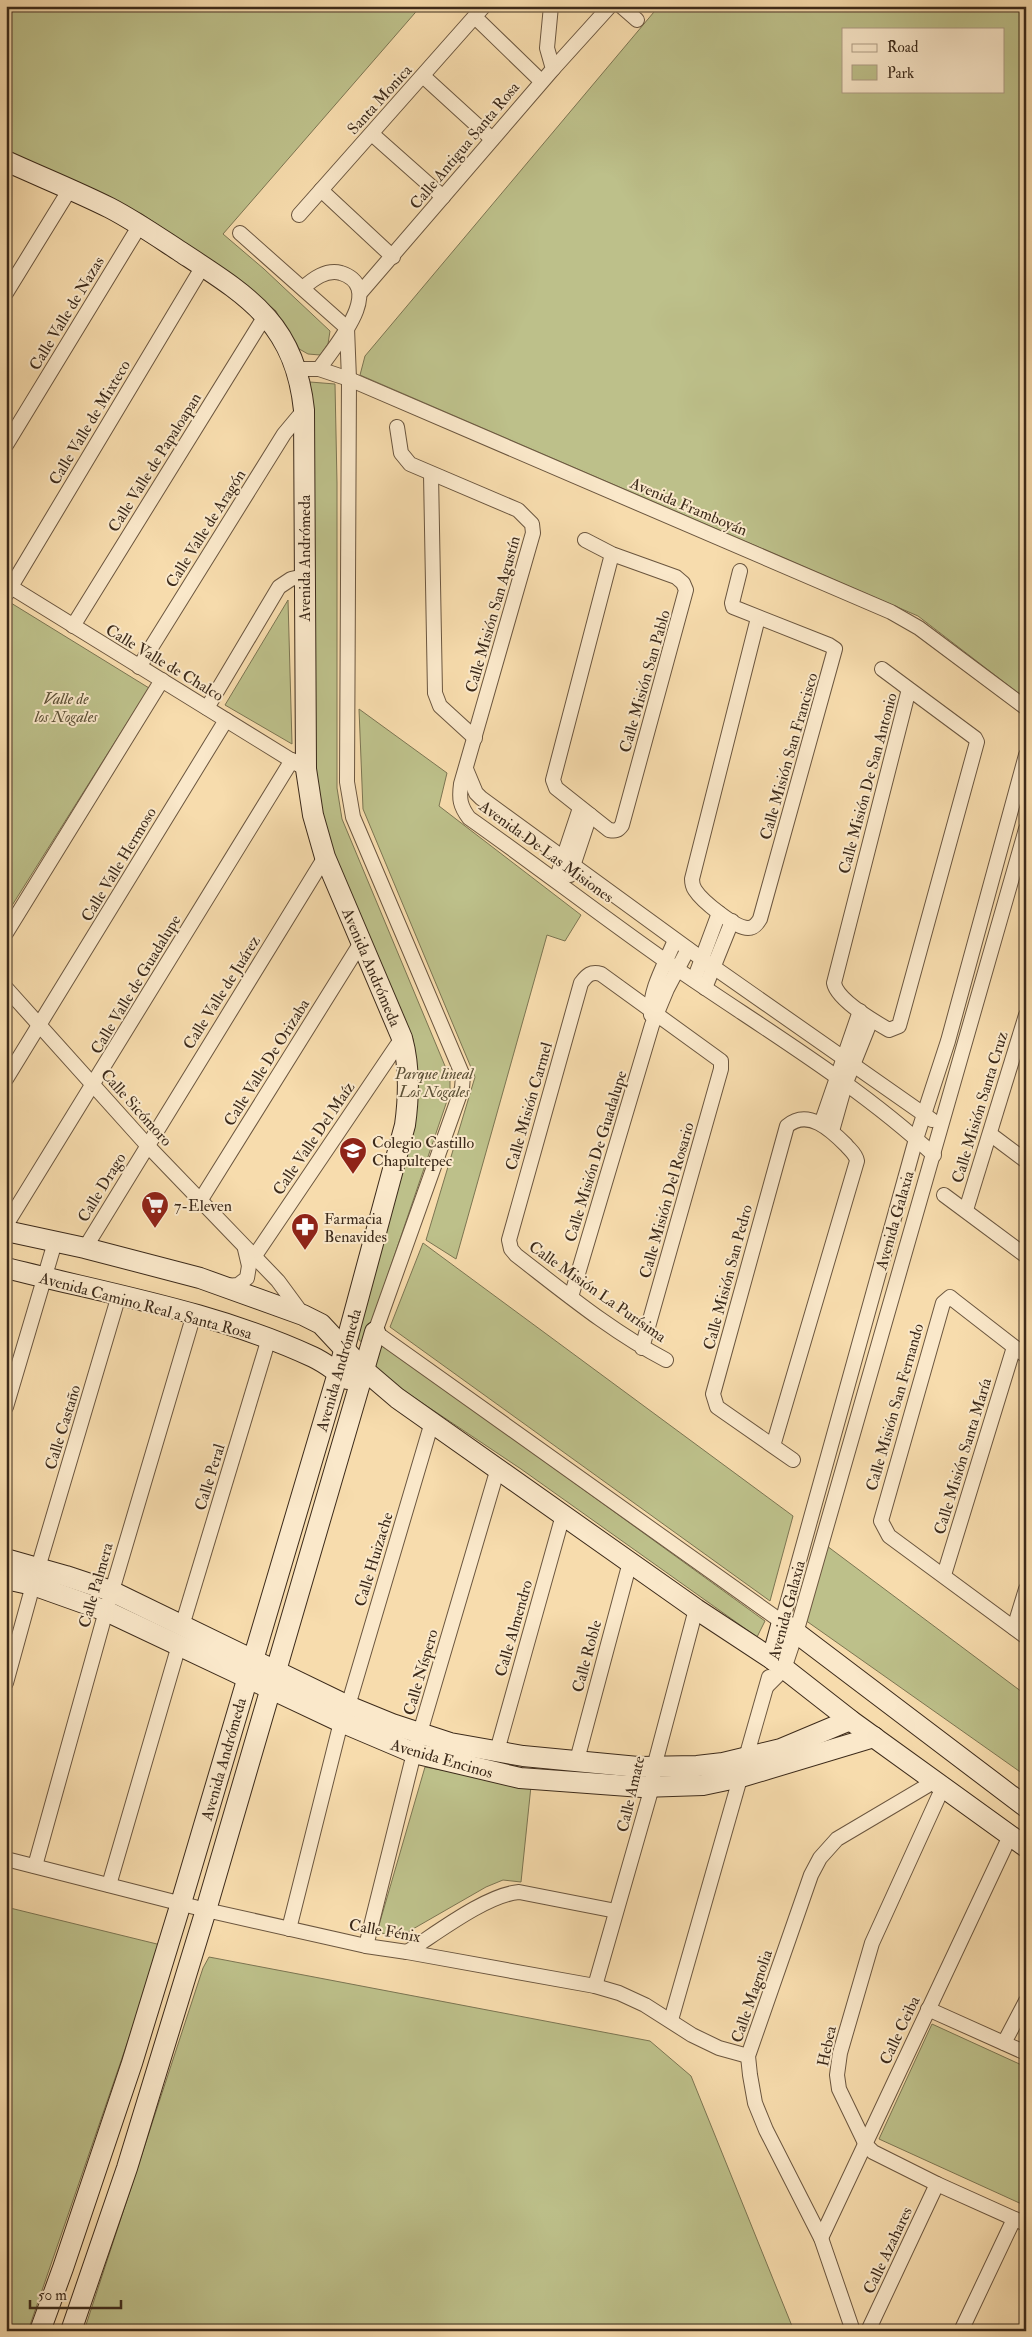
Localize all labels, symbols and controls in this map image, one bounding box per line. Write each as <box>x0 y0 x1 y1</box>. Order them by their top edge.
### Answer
legend <box>842 28 1004 92</box>
text: Road <box>887 38 919 57</box>
street label: Santa Monica <box>343 60 417 139</box>
text: Park <box>887 64 914 83</box>
street label: Calle Antigua Santa Rosa <box>406 78 524 213</box>
street label: Calle Valle de Nazas <box>25 253 109 374</box>
street label: Calle Valle de Mixteco <box>45 356 135 488</box>
street label: Calle Valle de Papaloapan <box>104 389 207 536</box>
street label: Calle Valle de Aragón <box>161 466 250 591</box>
street label: Avenida Framboyán <box>626 473 750 541</box>
street label: Avenida Andrómeda <box>295 494 315 622</box>
street label: Calle Misión San Agustín <box>461 534 525 695</box>
street label: Calle Misión San Pablo <box>615 607 675 755</box>
street label: Calle Valle de Chalco <box>102 620 227 706</box>
street label: Calle Misión San Francisco <box>756 670 822 842</box>
park label: Valle de los Nogales <box>34 689 98 727</box>
street label: Calle Misión De San Antonio <box>834 690 902 876</box>
street label: Avenida De Las Misiones <box>475 796 617 907</box>
street label: Calle Valle Hermoso <box>77 803 161 925</box>
street label: Avenida Andrómeda <box>337 904 405 1030</box>
street label: Calle Valle de Guadalupe <box>86 911 186 1058</box>
street label: Calle Valle de Juárez <box>179 932 266 1054</box>
street label: Calle Valle De Orizaba <box>220 995 314 1130</box>
street label: Calle Misión Santa Cruz <box>947 1029 1013 1186</box>
street label: Calle Misión Carmel <box>501 1040 557 1173</box>
park label: Parque lineal Los Nogales <box>394 1064 474 1102</box>
street label: Calle Sicómoro <box>96 1065 176 1151</box>
street label: Calle Misión De Guadalupe <box>560 1068 633 1245</box>
street label: Calle Valle Del Maíz <box>269 1078 359 1199</box>
street label: Calle Misión Del Rosario <box>635 1120 699 1281</box>
place label: Colegio Castillo Chapultepec <box>372 1133 474 1172</box>
school or university icon: Colegio Castillo Chapultepec <box>338 1136 368 1175</box>
street label: Calle Drago <box>73 1149 131 1226</box>
street label: Avenida Galaxia <box>871 1168 919 1273</box>
supermarket icon: 7-Eleven <box>140 1190 170 1229</box>
place label: 7-Eleven <box>174 1196 232 1216</box>
street label: Calle Misión San Pedro <box>699 1202 757 1352</box>
place label: Farmacia Benavides <box>324 1209 387 1247</box>
pharmacy icon: Farmacia Benavides <box>290 1212 320 1251</box>
street label: Calle Misión La Purísima <box>525 1237 670 1347</box>
street label: Avenida Camino Real a Santa Rosa <box>36 1268 255 1344</box>
street label: Avenida Andrómeda <box>312 1306 366 1435</box>
street label: Calle Misión San Fernando <box>861 1321 929 1493</box>
street label: Calle Misión Santa María <box>930 1375 996 1537</box>
street label: Calle Castaño <box>41 1382 85 1472</box>
street label: Calle Peral <box>190 1442 230 1513</box>
street label: Calle Huizache <box>350 1509 398 1609</box>
street label: Calle Palmera <box>74 1540 118 1630</box>
street label: Avenida Galaxia <box>764 1558 810 1663</box>
street label: Calle Almendro <box>491 1577 537 1679</box>
street label: Calle Roble <box>568 1618 606 1695</box>
street label: Calle Níspero <box>399 1627 444 1718</box>
street label: Avenida Andrómeda <box>197 1695 251 1824</box>
street label: Avenida Encinos <box>387 1735 495 1783</box>
street label: Calle Amate <box>613 1754 649 1834</box>
street label: Calle Fénix <box>347 1915 422 1947</box>
street label: Calle Magnolia <box>727 1947 777 2045</box>
street label: Calle Ceiba <box>875 1993 925 2068</box>
street label: Hebea <box>813 2024 841 2068</box>
street label: Calle Azahares <box>859 2204 917 2297</box>
scale bar <box>30 2277 121 2309</box>
text: 50 m <box>38 2286 67 2305</box>

